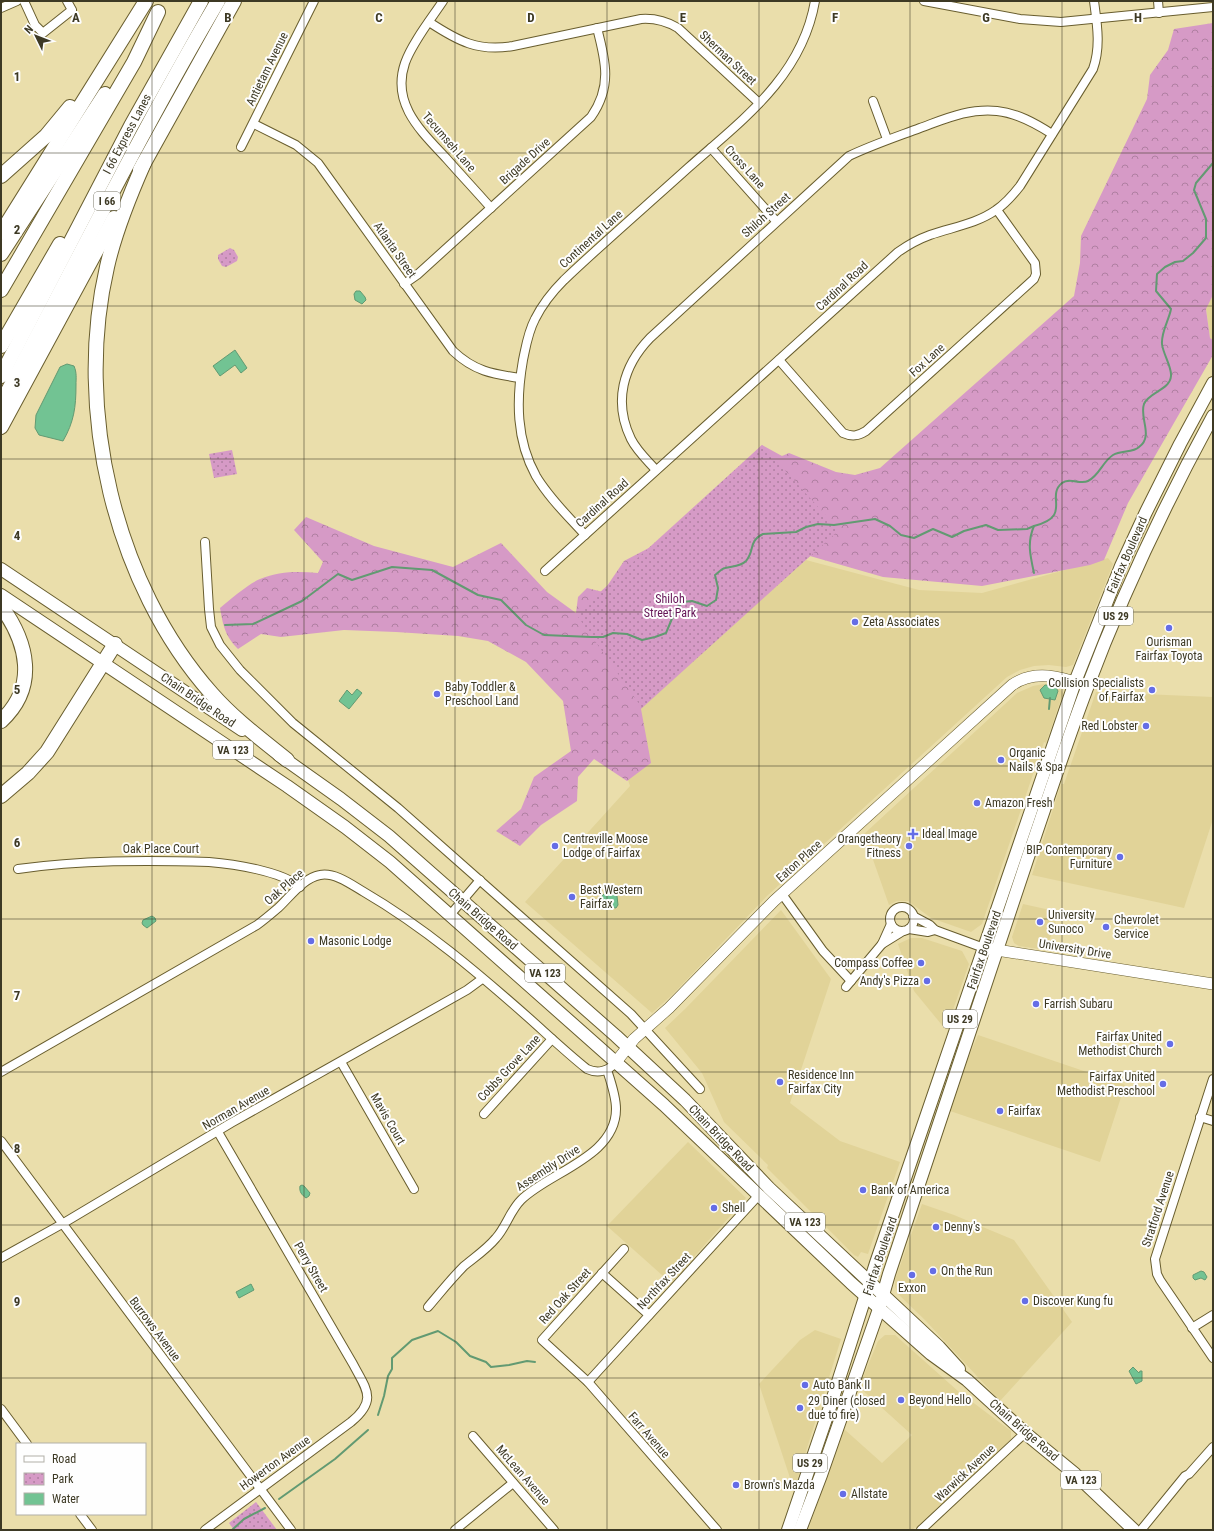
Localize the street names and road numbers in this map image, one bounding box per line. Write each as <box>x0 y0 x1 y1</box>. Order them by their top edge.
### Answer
street label: Sherman Street <box>697 28 760 88</box>
street label: Antietam Avenue <box>243 30 291 108</box>
street label: I 66 Express Lanes <box>100 92 154 176</box>
street label: Tecumseh Lane <box>419 109 479 175</box>
street label: Brigade Drive <box>497 135 553 187</box>
street label: Cross Lane <box>722 143 768 192</box>
street label: Shiloh Street <box>739 189 793 240</box>
road number: I 66 <box>94 192 120 210</box>
street label: Continental Lane <box>557 207 626 271</box>
street label: Atlanta Street <box>371 219 420 281</box>
street label: Cardinal Road <box>813 258 871 314</box>
street label: Fox Lane <box>907 340 948 379</box>
street label: Cardinal Road <box>573 476 631 530</box>
street label: Fairfax Boulevard <box>1104 514 1150 595</box>
road number: US 29 <box>1099 607 1133 625</box>
street label: Chain Bridge Road <box>158 670 238 730</box>
road number: VA 123 <box>213 741 253 759</box>
street label: Eaton Place <box>773 837 825 885</box>
street label: Oak Place Court <box>123 842 200 856</box>
street label: Oak Place <box>262 866 307 908</box>
street label: Chain Bridge Road <box>446 885 520 953</box>
street label: Fairfax Boulevard <box>964 909 1004 991</box>
street label: University Drive <box>1038 936 1113 962</box>
road number: VA 123 <box>525 964 565 982</box>
road number: US 29 <box>943 1010 977 1028</box>
street label: Cobbs Grove Lane <box>475 1032 544 1104</box>
street label: Norman Avenue <box>200 1083 272 1133</box>
street label: Mavis Court <box>368 1091 409 1148</box>
street label: Chain Bridge Road <box>686 1102 756 1174</box>
street label: Assembly Drive <box>514 1142 583 1194</box>
street label: Stratford Avenue <box>1139 1169 1177 1249</box>
road number: VA 123 <box>785 1213 825 1231</box>
street label: Fairfax Boulevard <box>860 1215 900 1297</box>
street label: Perry Street <box>291 1239 331 1295</box>
street label: Northfax Street <box>634 1249 694 1312</box>
street label: Red Oak Street <box>536 1265 594 1327</box>
street label: Burrows Avenue <box>126 1294 184 1364</box>
street label: Chain Bridge Road <box>987 1396 1061 1464</box>
street label: Farr Avenue <box>625 1409 673 1461</box>
street label: Howerton Avenue <box>237 1433 313 1493</box>
street label: Warwick Avenue <box>932 1441 998 1504</box>
street label: McLean Avenue <box>493 1442 553 1508</box>
road number: US 29 <box>793 1454 827 1472</box>
road number: VA 123 <box>1061 1471 1101 1489</box>

